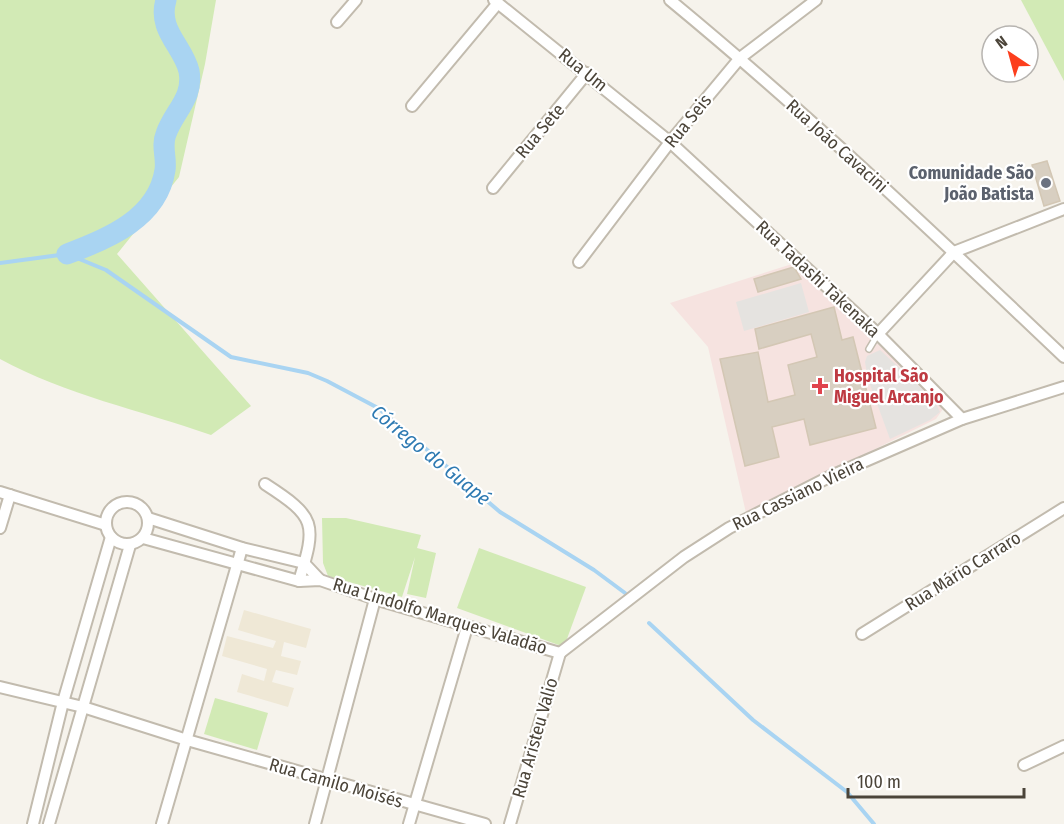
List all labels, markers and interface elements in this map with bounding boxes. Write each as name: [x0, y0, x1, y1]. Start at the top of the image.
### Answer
north arrow: [980, 24, 1040, 84]
text: N: [992, 32, 1011, 53]
street label: Rua Um: [554, 44, 612, 96]
street label: Rua Seis: [660, 90, 716, 152]
street label: Rua João Cavacini: [782, 95, 892, 197]
street label: Rua Sete: [511, 99, 569, 163]
place label: Comunidade São João Batista: [909, 162, 1034, 205]
marker: Comunidade São João Batista: [1039, 176, 1053, 190]
street label: Rua Tadashi Takenaka: [751, 216, 885, 342]
place label: Hospital São Miguel Arcanjo: [834, 365, 944, 408]
marker: Hospital São Miguel Arcanjo: [811, 377, 829, 395]
water label: Córrego do Guapé: [367, 400, 496, 511]
street label: Rua Cassiano Vieira: [729, 453, 867, 535]
street label: Rua Mário Carraro: [901, 527, 1025, 615]
street label: Rua Lindolfo Marques Valadão: [330, 573, 550, 659]
street label: Rua Aristeu Valio: [507, 675, 563, 801]
street label: Rua Camilo Moisés: [267, 753, 406, 813]
scale bar: [848, 761, 1024, 799]
text: 100 m: [857, 771, 901, 793]

